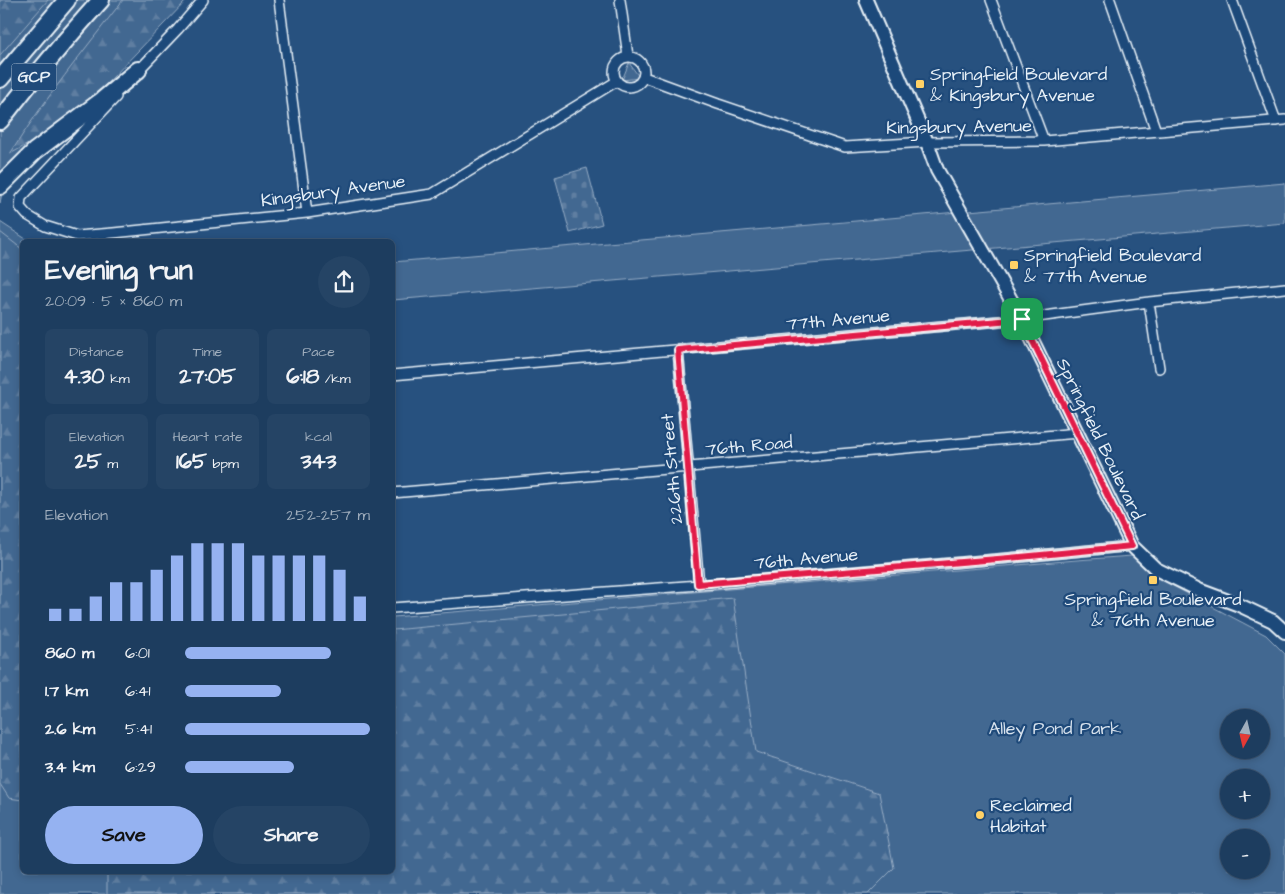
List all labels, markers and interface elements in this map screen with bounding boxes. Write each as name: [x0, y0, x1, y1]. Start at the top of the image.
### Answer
place label: Springfield Boulevard & Kingsbury Avenue: [930, 62, 1107, 109]
road number: GCP: [12, 64, 56, 90]
marker: Springfield Boulevard & Kingsbury Avenue: [914, 78, 926, 90]
street label: Kingsbury Avenue: [886, 113, 1032, 142]
street label: Kingsbury Avenue: [259, 168, 407, 215]
place label: Springfield Boulevard & 77th Avenue: [1024, 243, 1201, 289]
text: Evening run: [45, 251, 193, 290]
button: share: [318, 256, 370, 308]
marker: Springfield Boulevard & 77th Avenue: [1008, 259, 1020, 271]
text: 20:09 · 5 × 860 m: [45, 290, 182, 312]
pin: [1001, 298, 1043, 340]
street label: 77th Avenue: [785, 303, 891, 337]
icon: arrive: [1008, 305, 1036, 333]
text: Distance: [69, 342, 124, 362]
text: Time: [193, 342, 222, 362]
text: Pace: [302, 342, 335, 362]
street label: Springfield Boulevard: [1049, 354, 1150, 525]
text: 4.30: [63, 362, 105, 391]
text: 27:05: [179, 362, 236, 391]
text: 6:18: [286, 362, 319, 391]
text: km: [105, 369, 130, 389]
text: /km: [319, 369, 351, 389]
street label: 226th Street: [655, 412, 689, 525]
text: Elevation: [69, 427, 124, 447]
text: Heart rate: [172, 427, 243, 447]
text: kcal: [305, 427, 332, 447]
street label: 76th Road: [705, 430, 793, 462]
text: 25: [75, 447, 102, 476]
text: 165: [176, 447, 207, 476]
text: 343: [301, 447, 336, 476]
text: m: [102, 454, 118, 474]
text: bpm: [207, 454, 239, 474]
text: Elevation: [45, 504, 108, 526]
text: 252–257 m: [286, 504, 370, 526]
street label: 76th Avenue: [753, 542, 859, 576]
marker: Springfield Boulevard & 76th Avenue: [1147, 574, 1159, 586]
place label: Springfield Boulevard & 76th Avenue: [1064, 587, 1242, 633]
text: 860 m: [45, 642, 94, 664]
text: 6:01: [125, 642, 150, 664]
text: 1.7 km: [45, 680, 88, 702]
text: 6:41: [125, 680, 151, 702]
north arrow: [1220, 709, 1270, 759]
map controls: [1220, 709, 1270, 879]
park label: Alley Pond Park: [989, 716, 1121, 742]
text: 2.6 km: [45, 718, 95, 740]
text: 5:41: [125, 718, 152, 740]
text: 3.4 km: [45, 756, 95, 778]
text: 6:29: [125, 756, 156, 778]
button: +: [1220, 769, 1270, 819]
place label: Reclaimed Habitat: [990, 793, 1072, 839]
button: Save: [45, 806, 203, 864]
button: Share: [213, 806, 370, 864]
marker: Reclaimed Habitat: [974, 809, 986, 821]
button: −: [1220, 829, 1270, 879]

